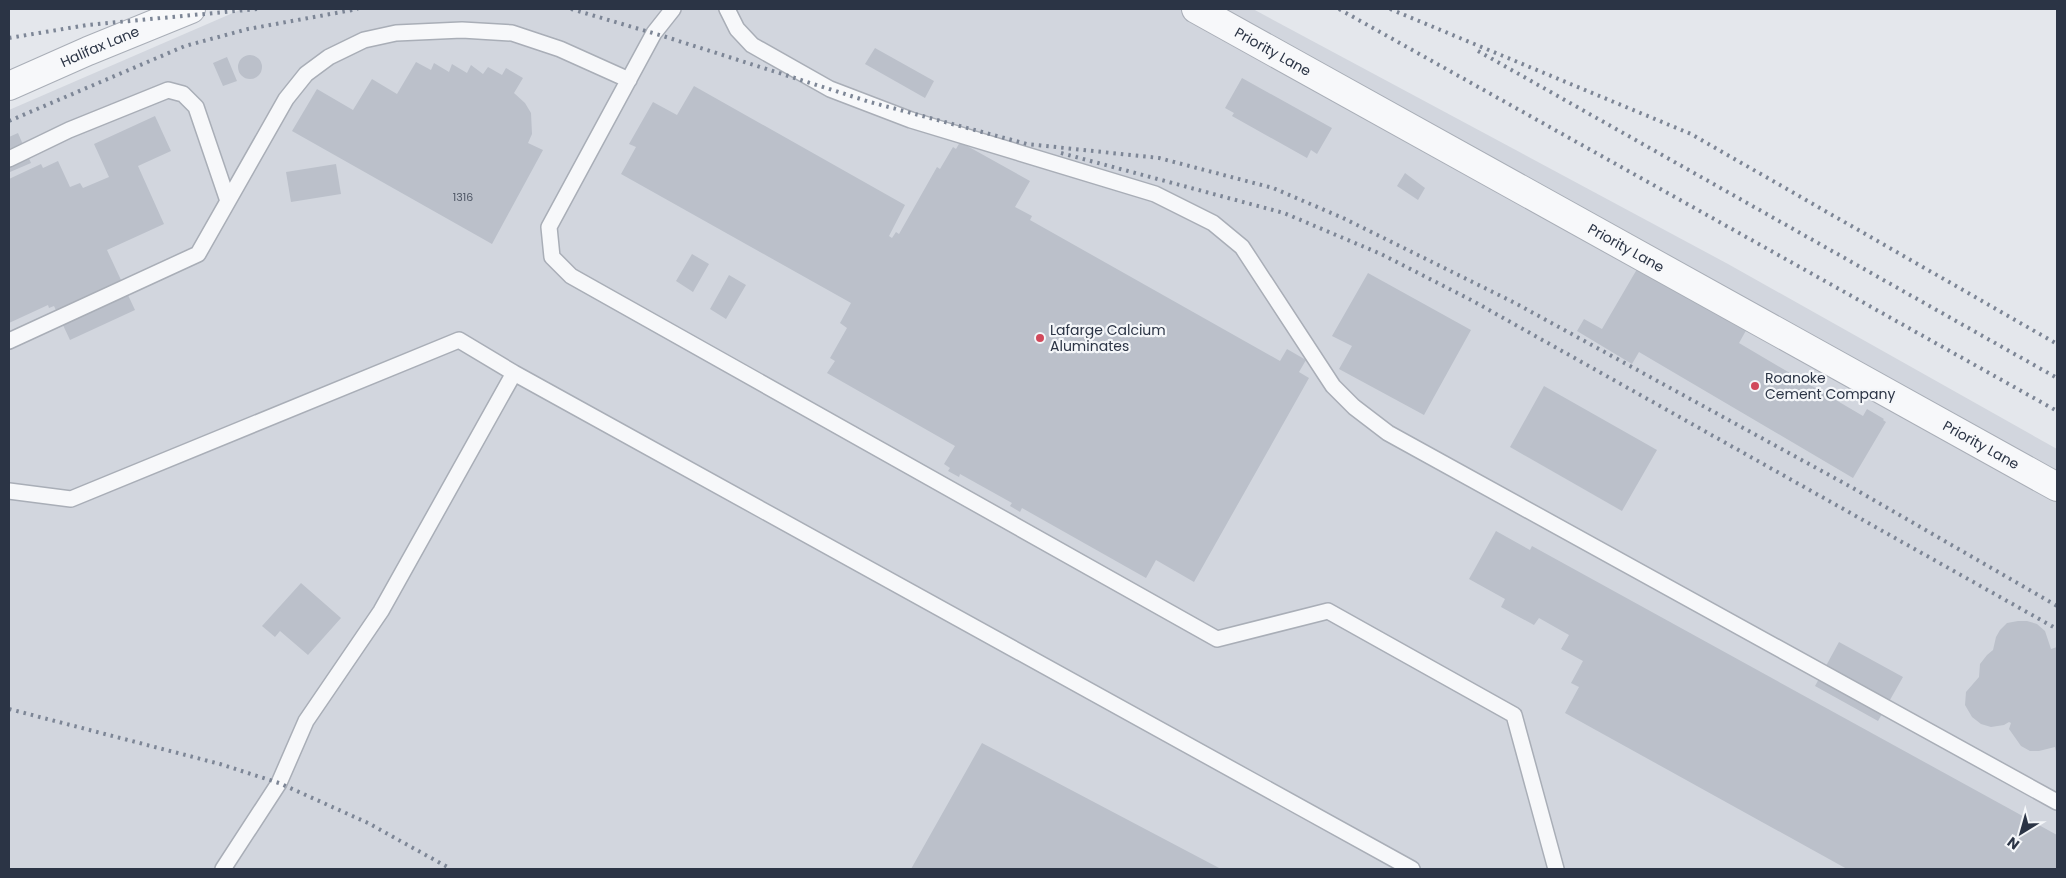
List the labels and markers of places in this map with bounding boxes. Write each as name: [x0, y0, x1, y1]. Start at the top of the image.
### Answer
place label: Lafarge Calcium Aluminates: [1050, 320, 1166, 356]
marker: Lafarge Calcium Aluminates: [1034, 332, 1046, 344]
place label: Roanoke Cement Company: [1765, 368, 1895, 404]
marker: Roanoke Cement Company: [1749, 380, 1761, 392]

